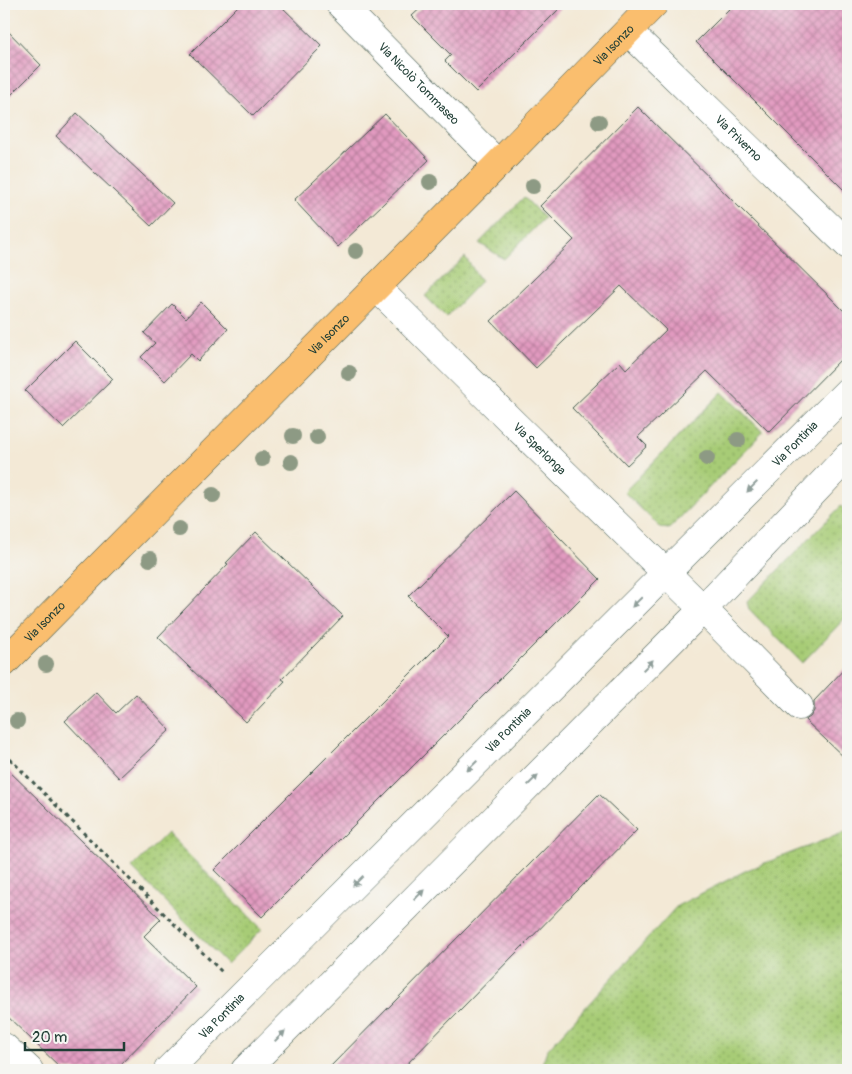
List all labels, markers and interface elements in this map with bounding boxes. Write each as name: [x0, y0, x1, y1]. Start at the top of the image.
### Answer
street label: Via Isonzo: [590, 21, 638, 69]
street label: Via Nicolò Tommaseo: [375, 40, 463, 128]
street label: Via Priverno: [712, 112, 765, 165]
street label: Via Isonzo: [305, 310, 353, 358]
street label: Via Pontinia: [769, 418, 821, 470]
street label: Via Sperlonga: [510, 420, 569, 478]
one-way arrow: [746, 481, 758, 493]
one-way arrow: [631, 596, 643, 608]
street label: Via Isonzo: [21, 598, 69, 646]
one-way arrow: [641, 659, 653, 671]
street label: Via Pontinia: [482, 704, 535, 756]
one-way arrow: [467, 760, 479, 772]
one-way arrow: [527, 774, 539, 786]
one-way arrow: [352, 875, 364, 887]
one-way arrow: [413, 890, 425, 902]
street label: Via Pontinia: [196, 990, 248, 1042]
scale bar: [25, 1019, 124, 1051]
text: 20 m: [32, 1028, 67, 1047]
one-way arrow: [273, 1030, 285, 1042]

